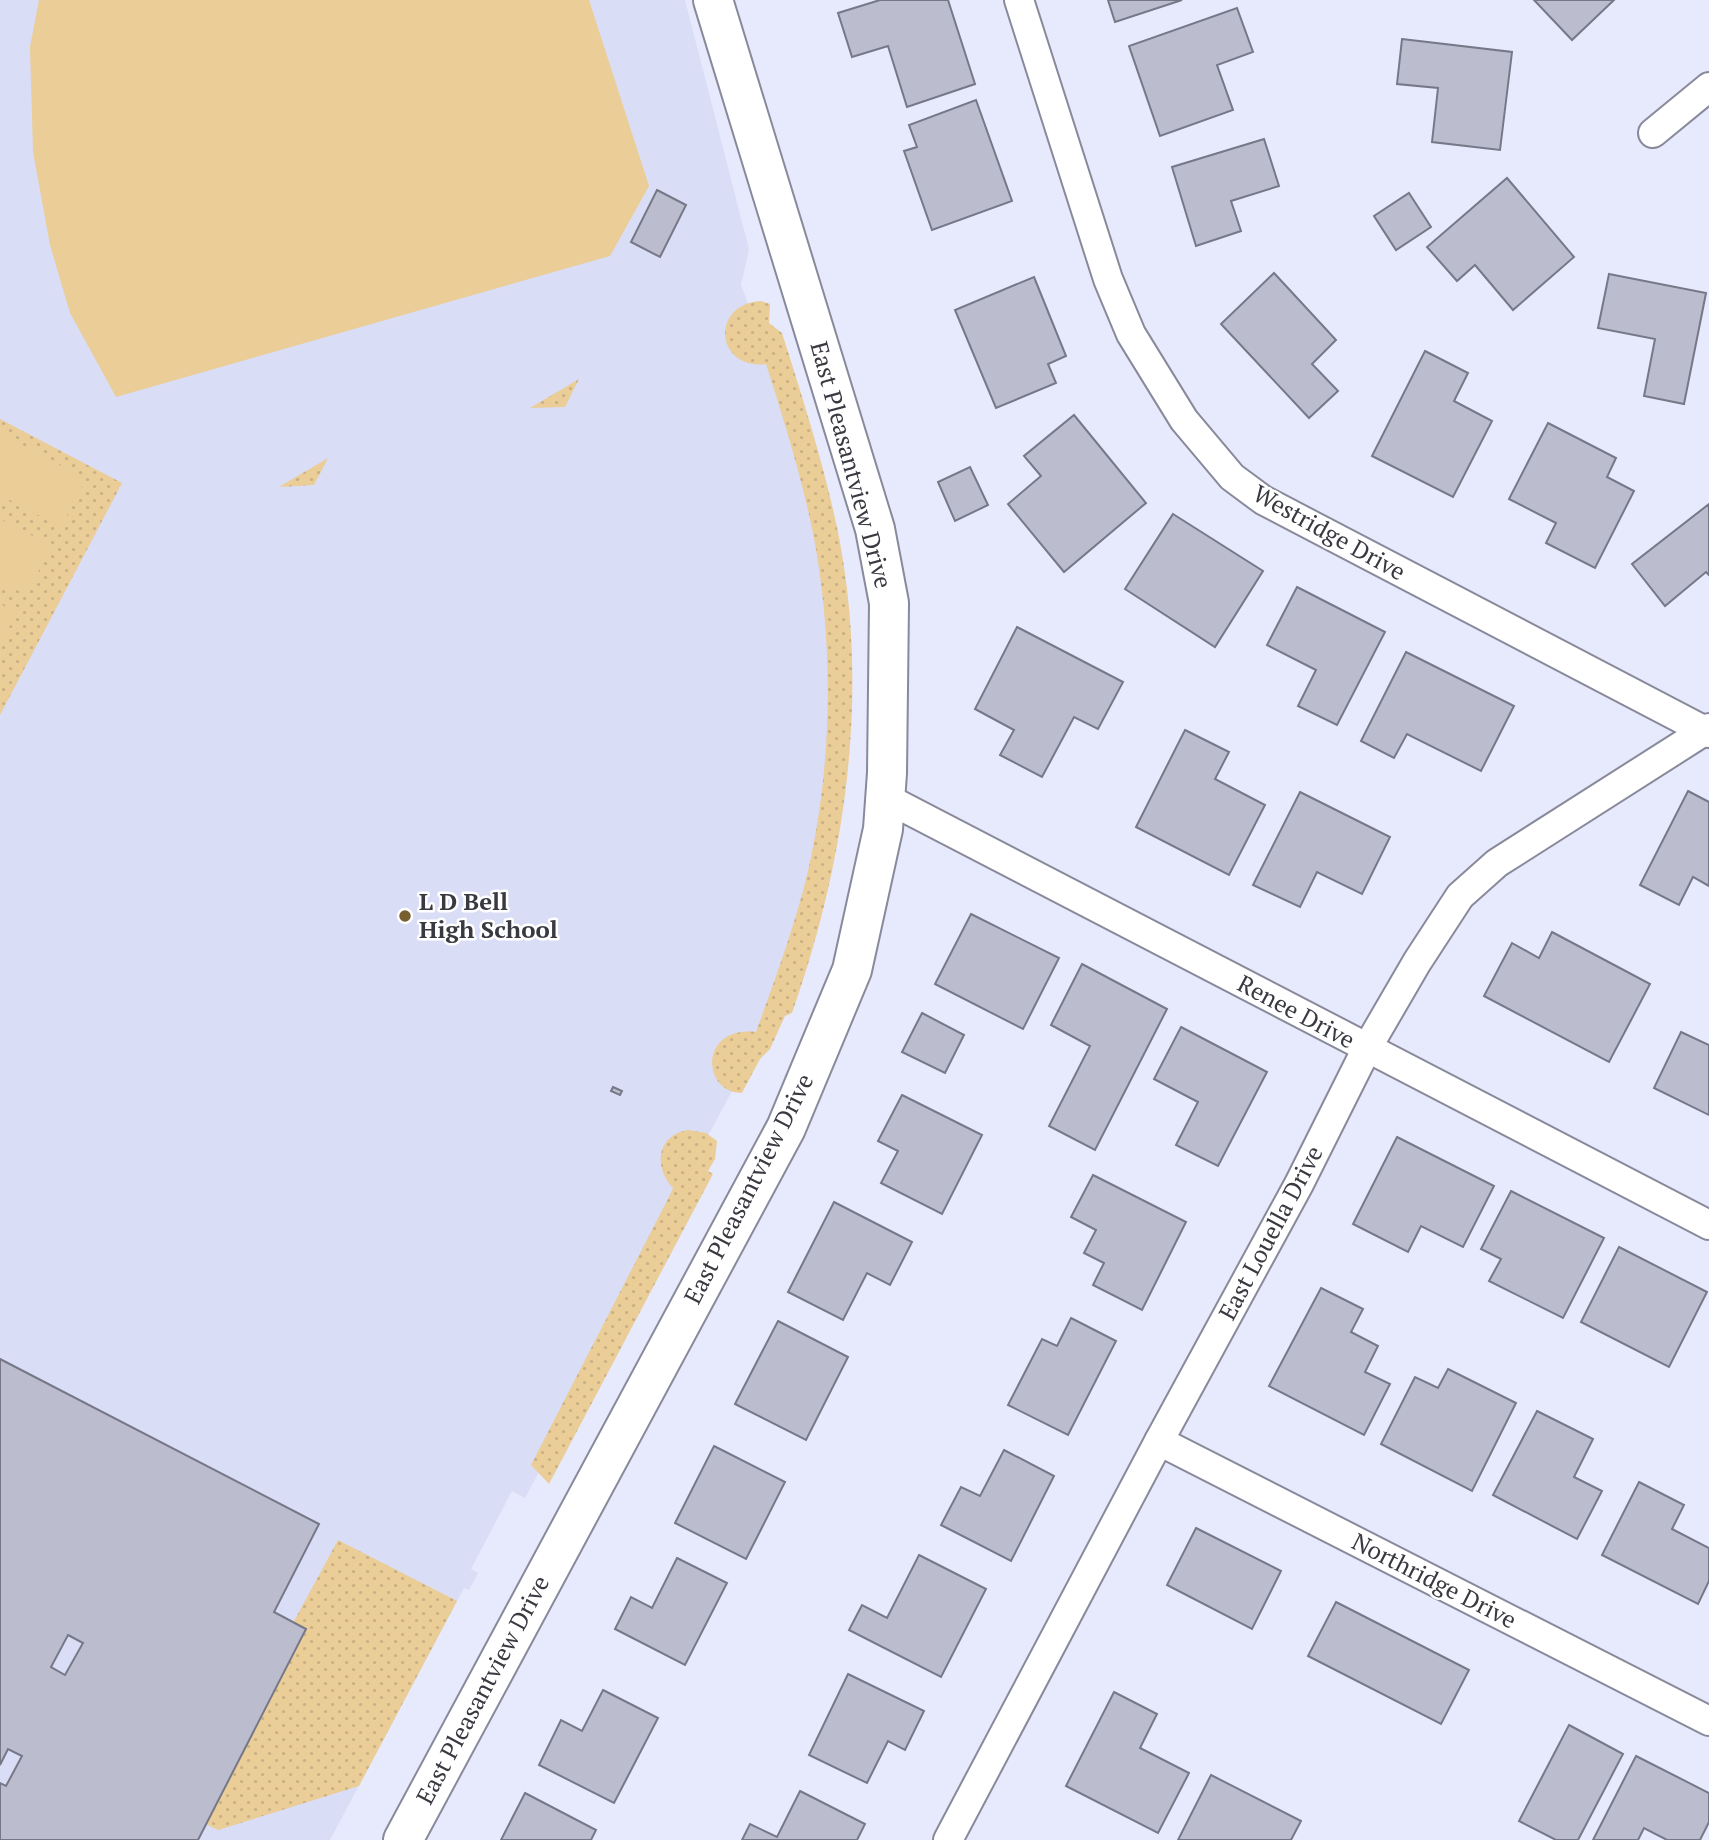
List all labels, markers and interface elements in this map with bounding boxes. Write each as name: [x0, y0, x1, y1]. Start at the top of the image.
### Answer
street label: East Pleasantview Drive: [804, 338, 900, 592]
street label: Westridge Drive: [1247, 477, 1411, 587]
place label: L D Bell High School: [419, 885, 558, 945]
marker: L D Bell High School: [397, 908, 413, 924]
street label: Renee Drive: [1232, 967, 1361, 1055]
street label: East Pleasantview Drive: [676, 1068, 820, 1309]
street label: East Louella Drive: [1211, 1140, 1330, 1325]
street label: Northridge Drive: [1347, 1525, 1522, 1635]
street label: East Pleasantview Drive: [408, 1570, 556, 1809]

